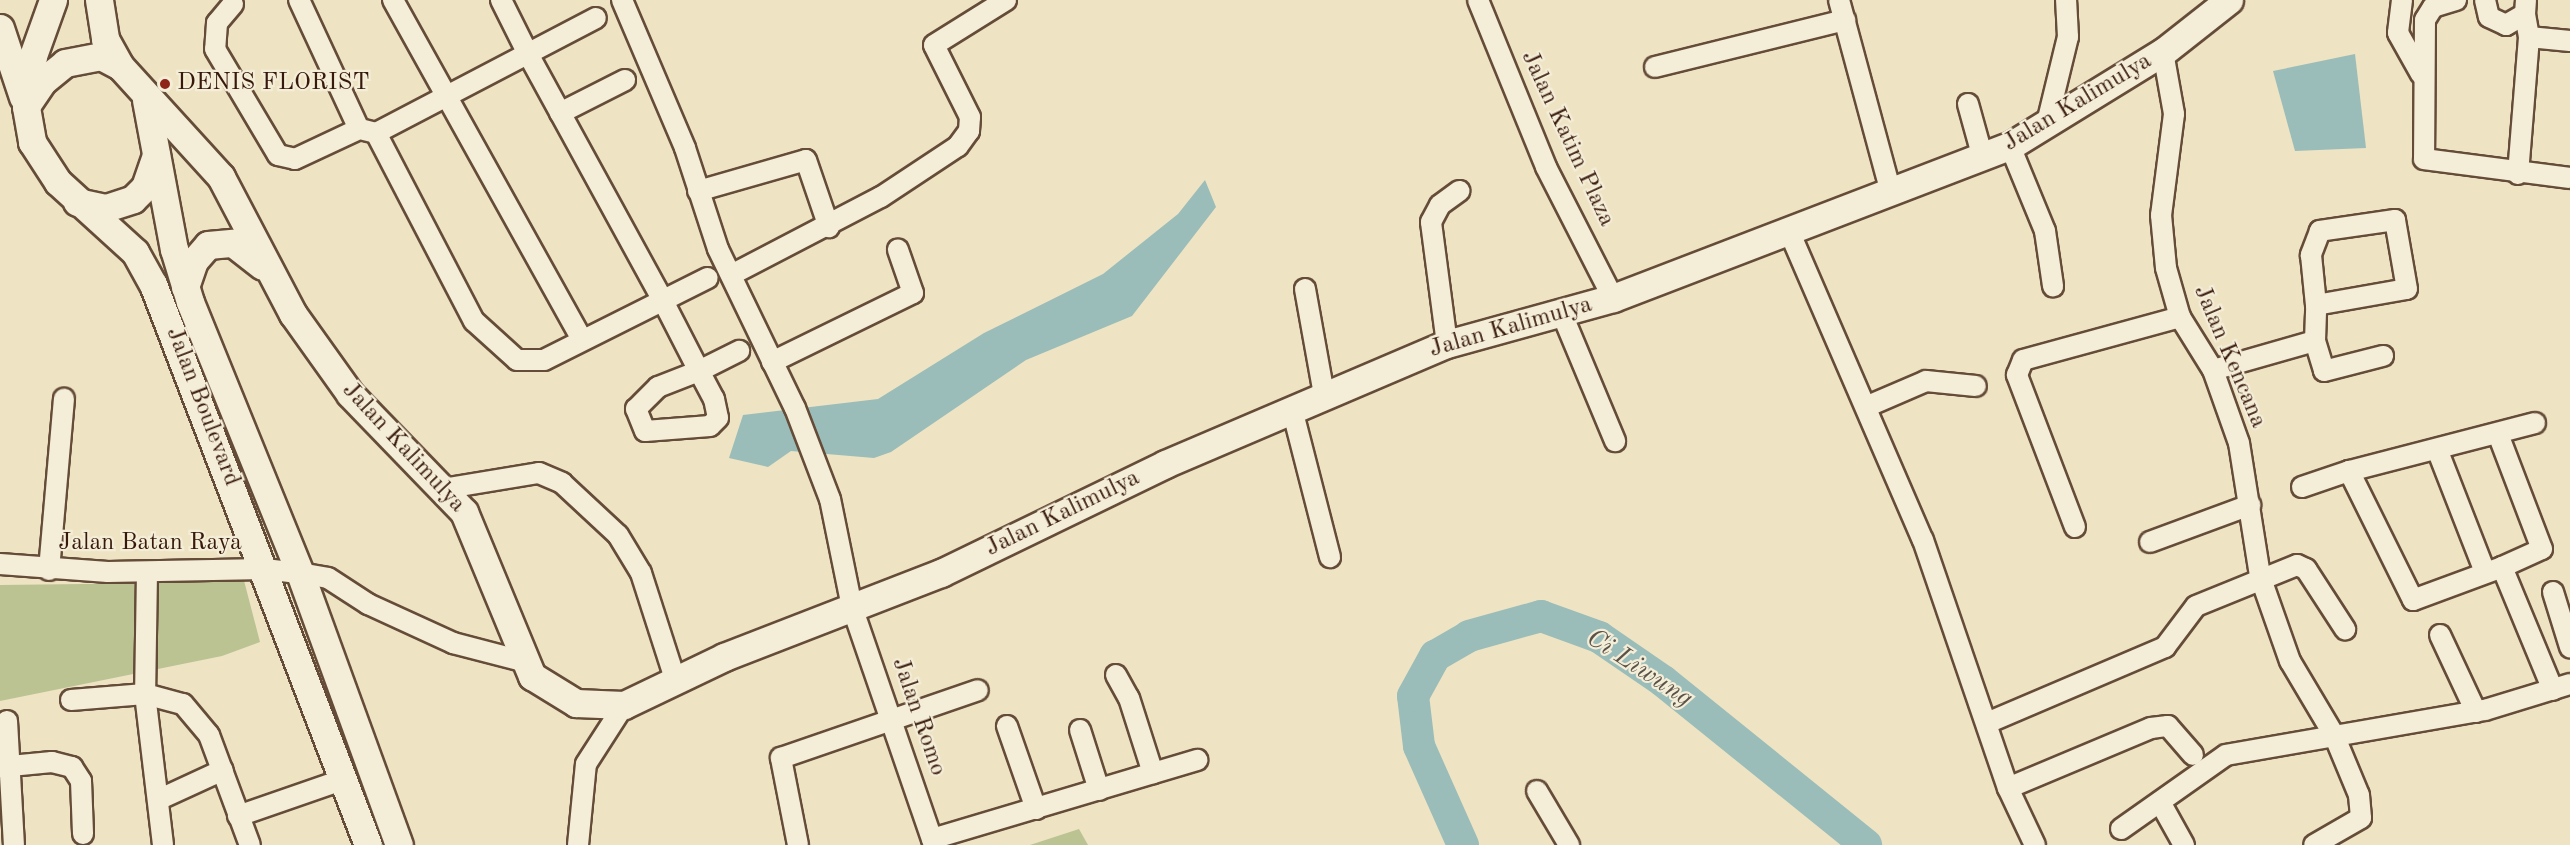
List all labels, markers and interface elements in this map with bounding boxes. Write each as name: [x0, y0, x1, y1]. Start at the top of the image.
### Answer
street label: Jalan Katim Plaza: [1514, 47, 1620, 231]
street label: Jalan Kalimulya: [1999, 47, 2157, 159]
place label: DENIS FLORIST: [177, 70, 370, 98]
marker: DENIS FLORIST: [158, 77, 172, 91]
street label: Jalan Kencana: [2186, 281, 2272, 433]
street label: Jalan Kalimulya: [1426, 291, 1596, 365]
street label: Jalan Boulevard: [158, 324, 246, 490]
street label: Jalan Kalimulya: [335, 377, 471, 519]
street label: Jalan Kalimulya: [981, 464, 1145, 564]
street label: Jalan Batan Raya: [58, 530, 242, 558]
water label: Ci Liwung: [1580, 623, 1698, 715]
street label: Jalan Romo: [884, 654, 952, 780]

